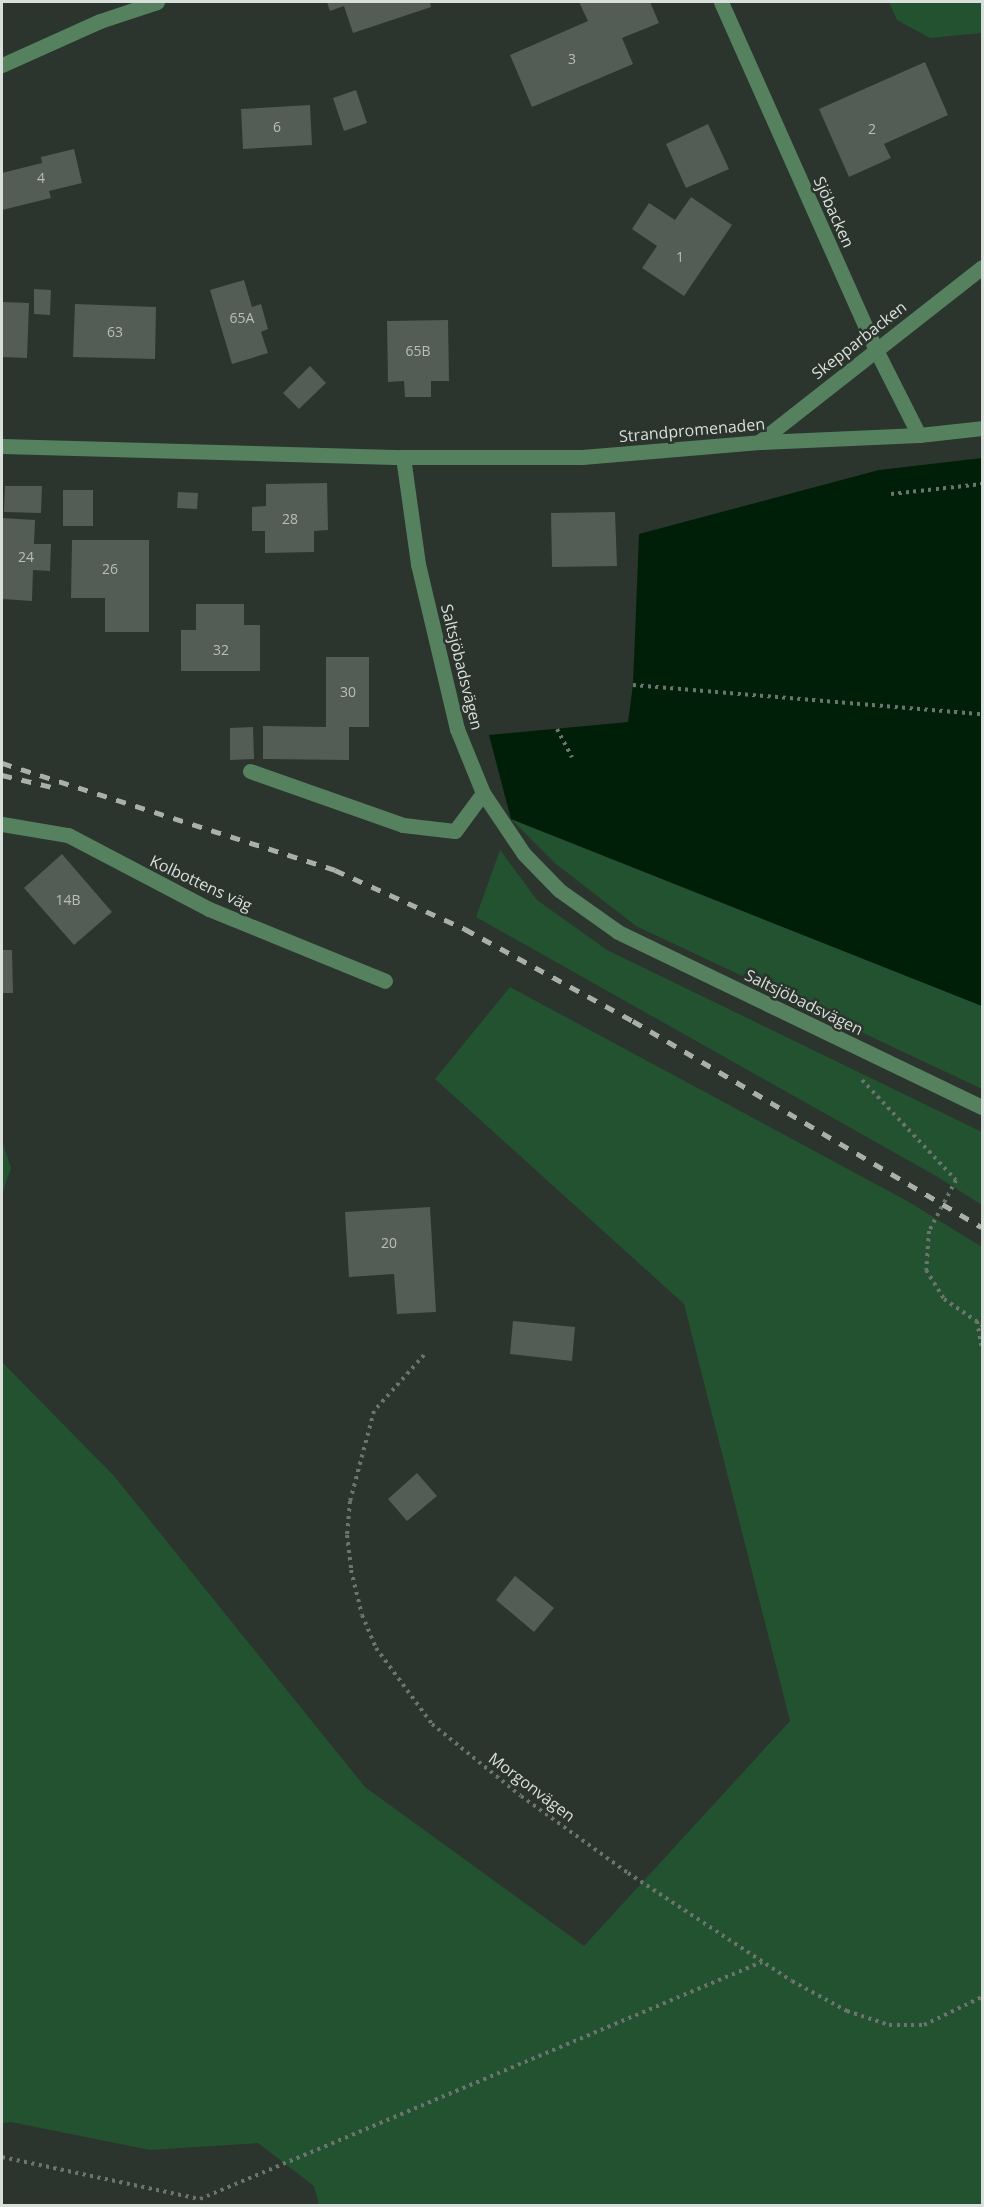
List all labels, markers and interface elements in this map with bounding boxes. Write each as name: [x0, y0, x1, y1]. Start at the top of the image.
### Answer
house number: 3: [568, 51, 576, 67]
house number: 6: [273, 119, 281, 135]
house number: 2: [868, 121, 876, 137]
house number: 4: [37, 170, 45, 186]
street label: Sjöbacken: [810, 173, 858, 251]
house number: 1: [676, 249, 684, 265]
street label: Skepparbacken: [808, 297, 910, 383]
house number: 65A: [230, 310, 254, 326]
house number: 63: [107, 324, 123, 340]
house number: 65B: [405, 343, 431, 359]
street label: Strandpromenaden: [618, 414, 766, 446]
house number: 28: [282, 511, 298, 527]
house number: 24: [18, 549, 34, 565]
house number: 26: [102, 561, 118, 577]
street label: Saltsjöbadsvägen: [437, 602, 487, 732]
house number: 32: [213, 642, 229, 658]
house number: 30: [340, 684, 356, 700]
street label: Kolbottens väg: [147, 851, 255, 915]
house number: 14B: [55, 892, 81, 908]
street label: Saltsjöbadsvägen: [742, 965, 866, 1039]
house number: 20: [381, 1235, 397, 1251]
street label: Morgonvägen: [485, 1748, 579, 1826]

